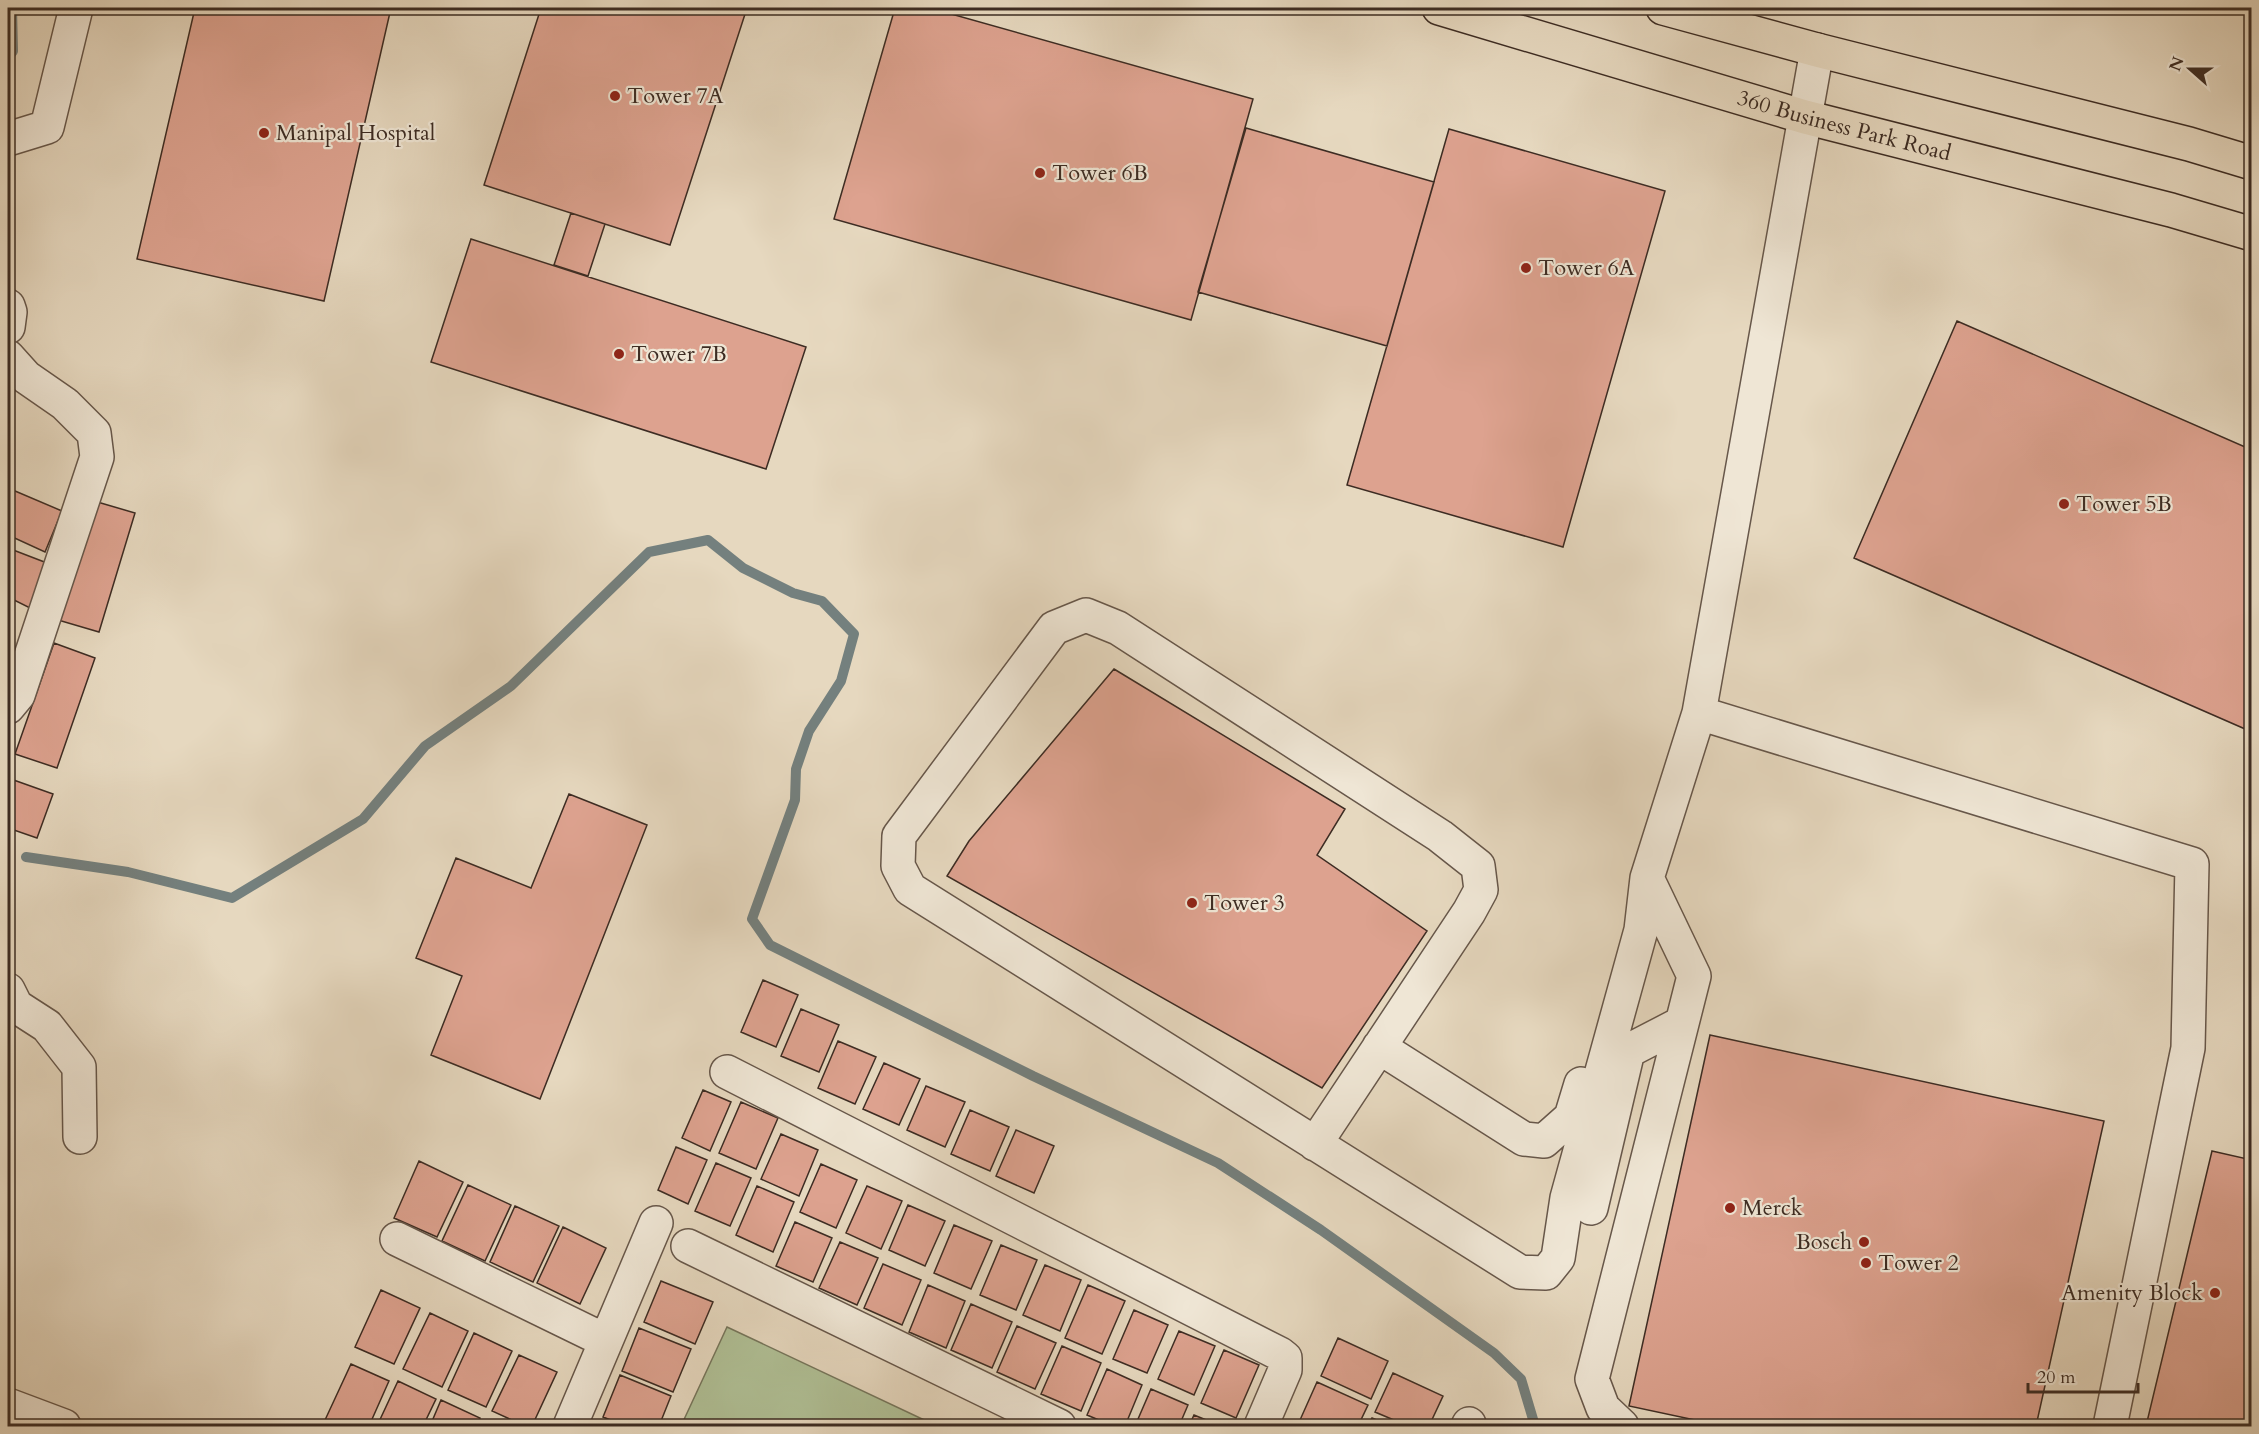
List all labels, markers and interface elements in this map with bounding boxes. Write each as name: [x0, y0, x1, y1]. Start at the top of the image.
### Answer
north arrow: [2160, 39, 2220, 99]
text: N: [2164, 53, 2190, 74]
place label: Tower 7A: [627, 81, 724, 111]
street label: 360 Business Park Road: [1734, 83, 1955, 169]
marker: Tower 7A: [608, 89, 622, 103]
place label: Manipal Hospital: [276, 118, 436, 148]
marker: Manipal Hospital: [257, 126, 271, 140]
place label: Tower 6B: [1052, 158, 1148, 188]
marker: Tower 6B: [1033, 166, 1047, 180]
place label: Tower 6A: [1538, 253, 1635, 283]
marker: Tower 6A: [1519, 261, 1533, 275]
place label: Tower 7B: [631, 339, 727, 369]
marker: Tower 7B: [612, 347, 626, 361]
place label: Tower 5B: [2076, 489, 2172, 519]
marker: Tower 5B: [2057, 497, 2071, 511]
place label: Tower 3: [1204, 888, 1285, 918]
marker: Tower 3: [1185, 896, 1199, 910]
place label: Merck: [1742, 1193, 1803, 1223]
marker: Merck: [1723, 1201, 1737, 1215]
place label: Bosch: [1796, 1227, 1852, 1257]
marker: Bosch: [1857, 1235, 1871, 1249]
place label: Tower 2: [1878, 1248, 1959, 1278]
marker: Tower 2: [1859, 1256, 1873, 1270]
place label: Amenity Block: [2061, 1278, 2203, 1308]
marker: Amenity Block: [2208, 1286, 2222, 1300]
scale bar: [2028, 1356, 2138, 1394]
text: 20 m: [2037, 1365, 2076, 1390]

